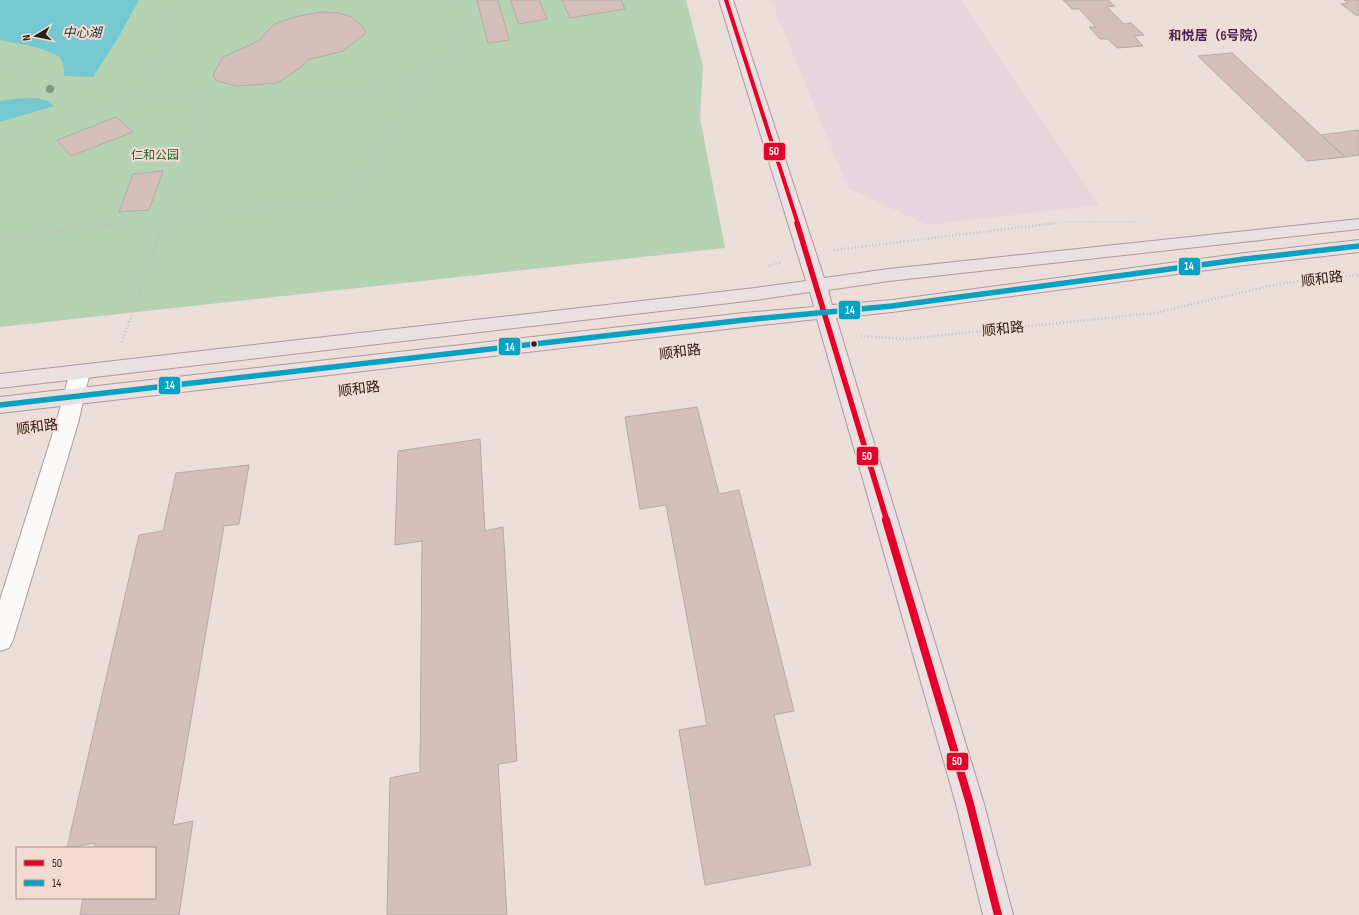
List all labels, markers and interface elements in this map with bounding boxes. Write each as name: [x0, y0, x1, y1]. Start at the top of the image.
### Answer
north arrow: [16, 16, 56, 56]
water label: 中心湖: [62, 25, 103, 41]
district label: 和悦居（6号院）: [1168, 28, 1266, 44]
text: N: [20, 34, 34, 42]
line badge: 50: [763, 142, 786, 161]
text: 50: [769, 145, 779, 158]
park label: 仁和公园: [131, 148, 179, 163]
line badge: 14: [1178, 257, 1201, 276]
text: 14: [1184, 260, 1194, 273]
street label: 顺和路: [1300, 268, 1344, 290]
line badge: 14: [838, 300, 861, 320]
text: 14: [845, 304, 855, 317]
street label: 顺和路: [981, 318, 1025, 340]
line badge: 14: [498, 337, 521, 356]
unlabelled marker: [529, 339, 539, 349]
text: 14: [505, 341, 515, 354]
street label: 顺和路: [658, 341, 702, 363]
line badge: 14: [158, 376, 181, 395]
street label: 顺和路: [337, 378, 381, 400]
text: 14: [165, 379, 175, 392]
street label: 顺和路: [15, 416, 59, 438]
line badge: 50: [856, 446, 879, 466]
text: 50: [862, 450, 872, 463]
line badge: 50: [946, 752, 969, 771]
text: 50: [952, 755, 962, 768]
legend: [16, 847, 156, 899]
text: 50: [52, 856, 62, 871]
text: 14: [52, 876, 61, 891]

